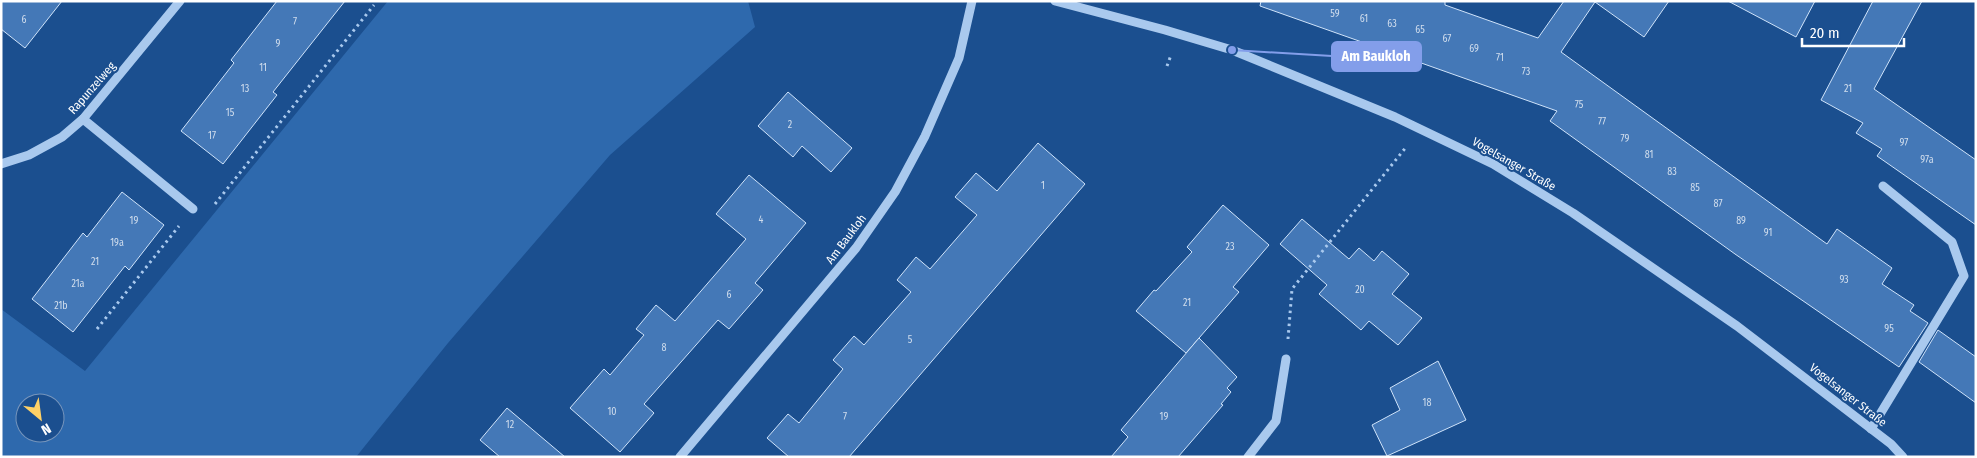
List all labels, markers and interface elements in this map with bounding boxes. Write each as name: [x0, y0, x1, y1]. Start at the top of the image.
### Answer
house number: 59: [1330, 8, 1340, 20]
house number: 61: [1360, 13, 1368, 25]
house number: 6: [22, 14, 27, 26]
scale bar: [1802, 15, 1904, 47]
house number: 7: [293, 16, 297, 28]
house number: 63: [1387, 18, 1397, 30]
house number: 65: [1415, 24, 1425, 36]
text: 20 m: [1810, 24, 1840, 42]
house number: 67: [1443, 33, 1451, 45]
house number: 9: [276, 38, 281, 50]
callout: Am Baukloh: [1332, 42, 1421, 71]
house number: 69: [1469, 43, 1479, 55]
text: Am Baukloh: [1341, 48, 1410, 65]
house number: 71: [1496, 52, 1504, 64]
street label: Rapunzelweg: [66, 59, 119, 117]
house number: 11: [259, 62, 267, 74]
house number: 73: [1522, 66, 1531, 78]
house number: 13: [241, 83, 250, 95]
house number: 21: [1844, 83, 1852, 95]
house number: 75: [1575, 99, 1584, 111]
house number: 15: [226, 107, 235, 119]
house number: 77: [1598, 116, 1606, 128]
house number: 2: [788, 119, 793, 131]
house number: 17: [208, 130, 216, 142]
house number: 79: [1621, 133, 1630, 145]
street label: Vogelsanger Straße: [1470, 134, 1558, 194]
house number: 97: [1900, 137, 1908, 149]
house number: 81: [1645, 149, 1653, 161]
house number: 97a: [1920, 154, 1934, 166]
house number: 83: [1667, 166, 1677, 178]
house number: 1: [1041, 180, 1045, 192]
house number: 85: [1690, 182, 1700, 194]
house number: 87: [1714, 198, 1722, 210]
street label: Am Baukloh: [823, 211, 869, 267]
house number: 4: [759, 214, 764, 226]
house number: 19: [130, 215, 139, 227]
house number: 89: [1736, 215, 1746, 227]
house number: 91: [1764, 227, 1772, 239]
house number: 19a: [110, 237, 124, 249]
house number: 23: [1226, 241, 1235, 253]
house number: 21: [91, 256, 99, 268]
house number: 93: [1839, 274, 1849, 286]
house number: 21a: [72, 278, 85, 290]
house number: 20: [1355, 284, 1365, 296]
house number: 6: [727, 289, 732, 301]
house number: 21: [1183, 297, 1191, 309]
house number: 21b: [54, 300, 68, 312]
house number: 95: [1884, 323, 1894, 335]
house number: 5: [908, 334, 913, 346]
house number: 8: [662, 342, 667, 354]
street label: Vogelsanger Straße: [1807, 360, 1889, 430]
north arrow: [15, 393, 65, 443]
house number: 18: [1423, 397, 1431, 409]
house number: 10: [607, 406, 617, 418]
house number: 7: [843, 411, 847, 423]
house number: 19: [1160, 411, 1169, 423]
text: N: [38, 419, 54, 438]
house number: 12: [506, 419, 515, 431]

